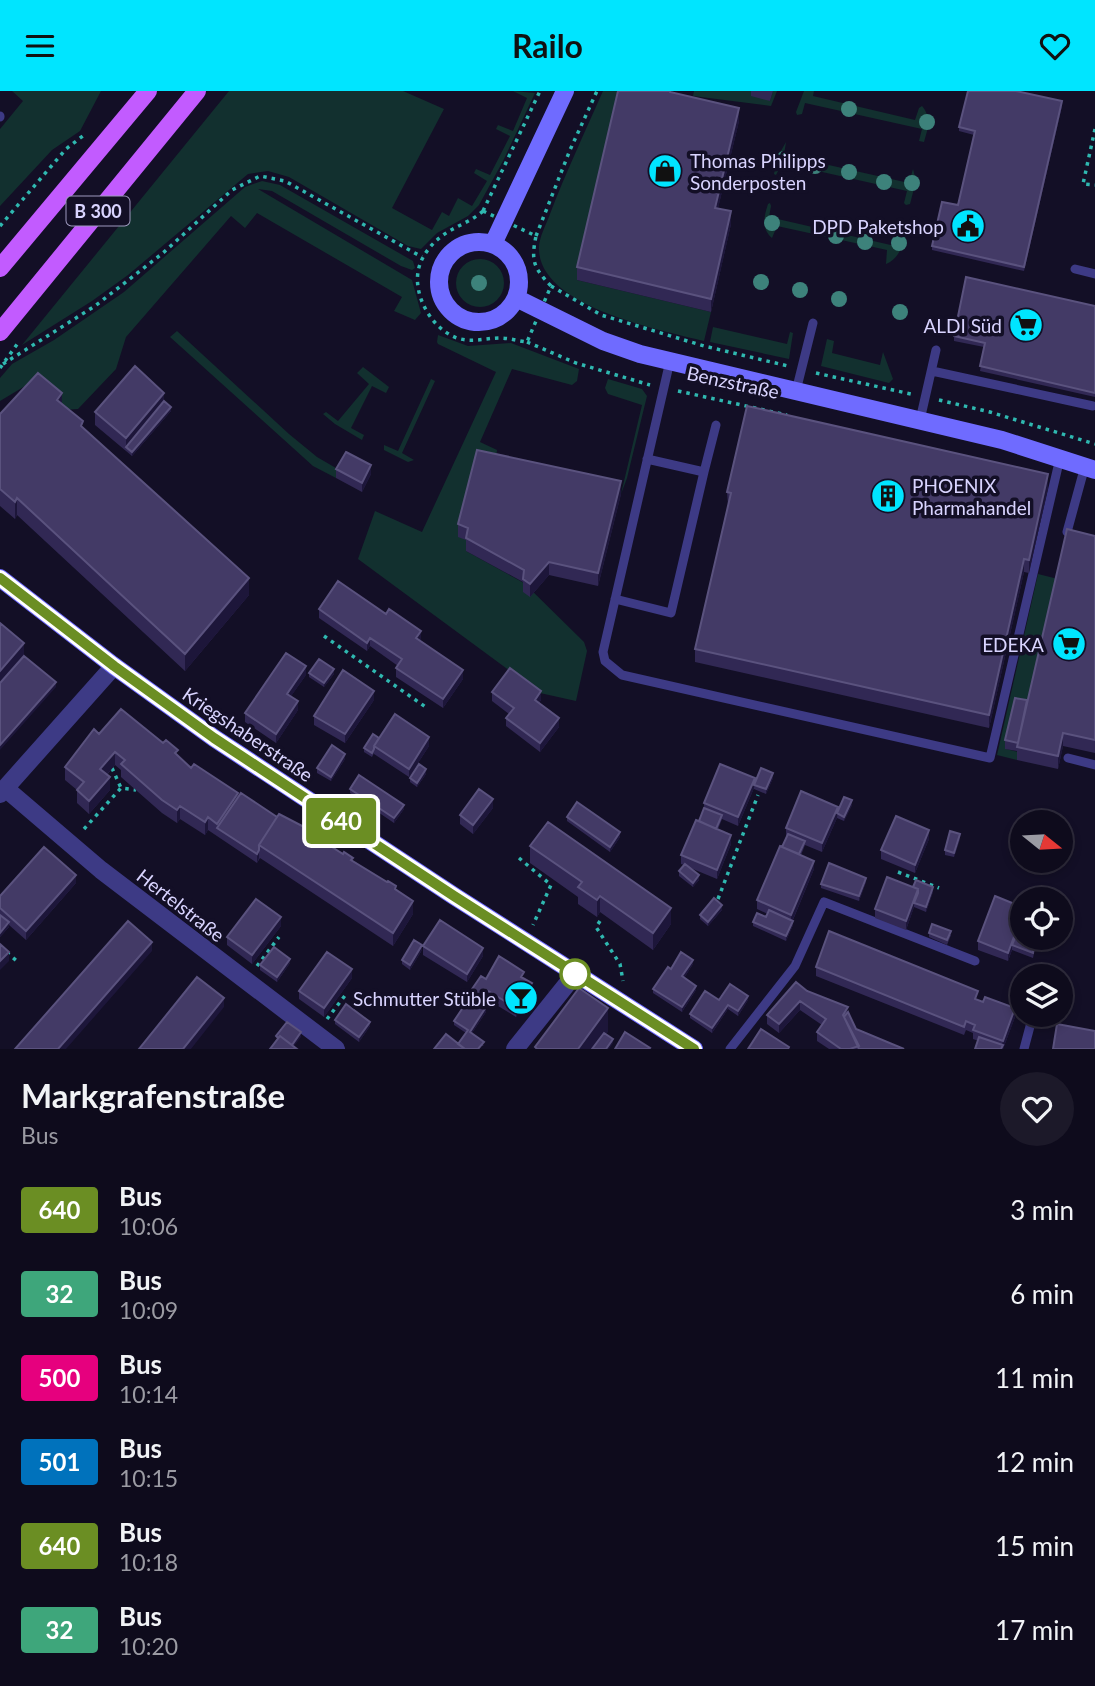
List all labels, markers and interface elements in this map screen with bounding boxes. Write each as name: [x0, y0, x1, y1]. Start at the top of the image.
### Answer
text: Railo: [512, 26, 583, 65]
icon: menu: [21, 27, 59, 65]
icon: heart: [1036, 27, 1074, 65]
place label: Thomas Philipps Sonderposten: [690, 149, 826, 194]
shop icon: Thomas Philipps Sonderposten: [646, 152, 684, 190]
road number: B 300: [66, 197, 130, 225]
public building icon: DPD Paketshop: [949, 207, 987, 245]
place label: DPD Paketshop: [812, 215, 944, 238]
supermarket icon: ALDI Süd: [1007, 306, 1045, 344]
place label: ALDI Süd: [923, 314, 1002, 337]
street label: Benzstraße: [685, 361, 781, 403]
place label: PHOENIX Pharmahandel: [912, 474, 1031, 519]
building icon: PHOENIX Pharmahandel: [869, 477, 907, 515]
supermarket icon: EDEKA: [1050, 625, 1088, 663]
place label: EDEKA: [982, 633, 1044, 656]
street label: Kriegshaberstraße: [179, 682, 317, 786]
line badge: 640: [301, 798, 381, 844]
text: 640: [320, 806, 362, 835]
north arrow: [1010, 810, 1073, 873]
map controls: [1010, 810, 1073, 1027]
street label: Hertelstraße: [133, 864, 229, 946]
button: locate: [1010, 887, 1073, 950]
unlabelled marker: [560, 959, 590, 989]
button: layers: [1010, 964, 1073, 1027]
bar icon: Schmutter Stüble: [502, 979, 540, 1017]
place label: Schmutter Stüble: [353, 987, 496, 1010]
button: heart: [1000, 1072, 1074, 1146]
text: Markgrafenstraße: [21, 1075, 285, 1115]
text: Bus: [21, 1121, 58, 1149]
text: Bus: [119, 1180, 162, 1212]
text: 3 min: [1010, 1194, 1074, 1226]
text: 640: [39, 1195, 80, 1224]
text: 10:06: [119, 1212, 178, 1240]
text: Bus: [119, 1264, 162, 1296]
text: 6 min: [1010, 1278, 1074, 1310]
text: 32: [46, 1279, 73, 1308]
text: 10:09: [119, 1296, 178, 1324]
text: Bus: [119, 1348, 162, 1380]
text: 11 min: [995, 1362, 1074, 1394]
text: 500: [39, 1363, 80, 1392]
text: 10:14: [119, 1380, 178, 1408]
text: Bus: [119, 1432, 162, 1464]
text: 12 min: [995, 1446, 1074, 1478]
text: 501: [39, 1447, 80, 1476]
text: 10:15: [119, 1464, 178, 1492]
text: Bus: [119, 1516, 162, 1548]
text: 15 min: [995, 1530, 1074, 1562]
text: 640: [39, 1531, 80, 1560]
text: 10:18: [119, 1548, 178, 1576]
text: Bus: [119, 1600, 162, 1632]
text: 17 min: [995, 1614, 1074, 1646]
text: 32: [46, 1615, 73, 1644]
text: 10:20: [119, 1632, 178, 1660]

